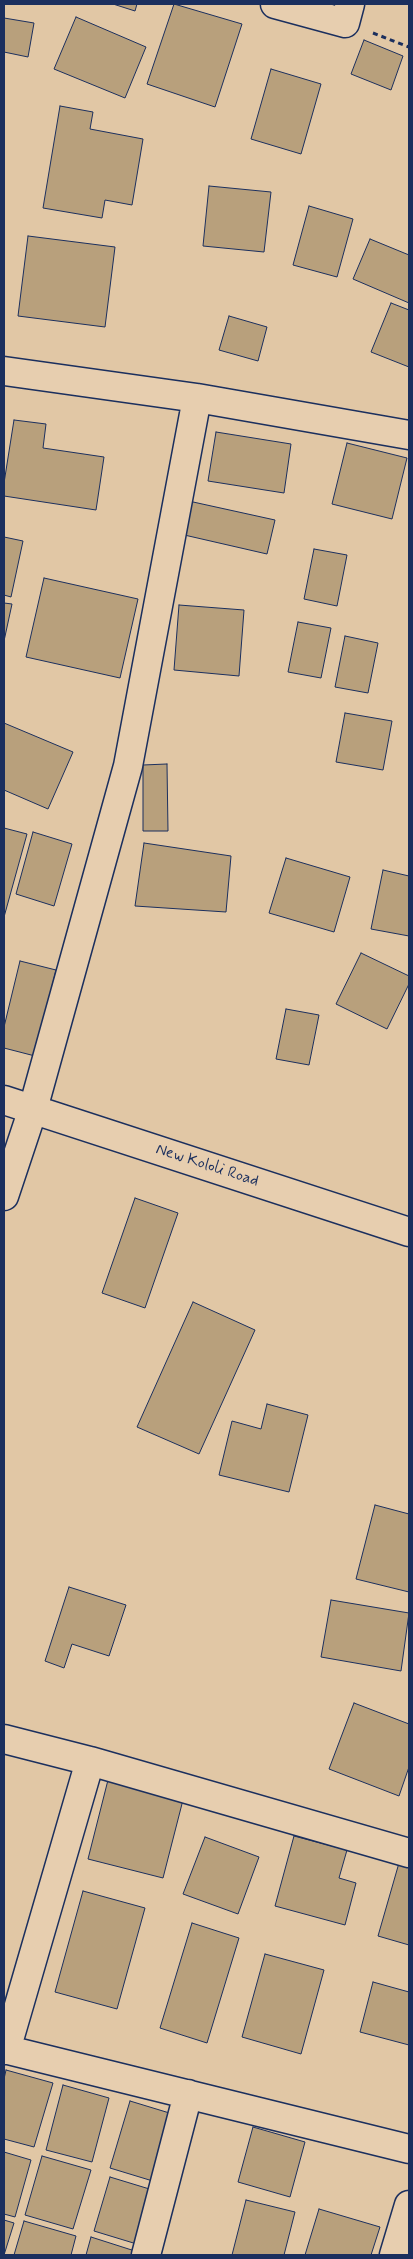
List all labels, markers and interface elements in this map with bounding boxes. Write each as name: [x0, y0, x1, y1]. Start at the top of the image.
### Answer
street label: New Kololi Road: [153, 1140, 261, 1192]

